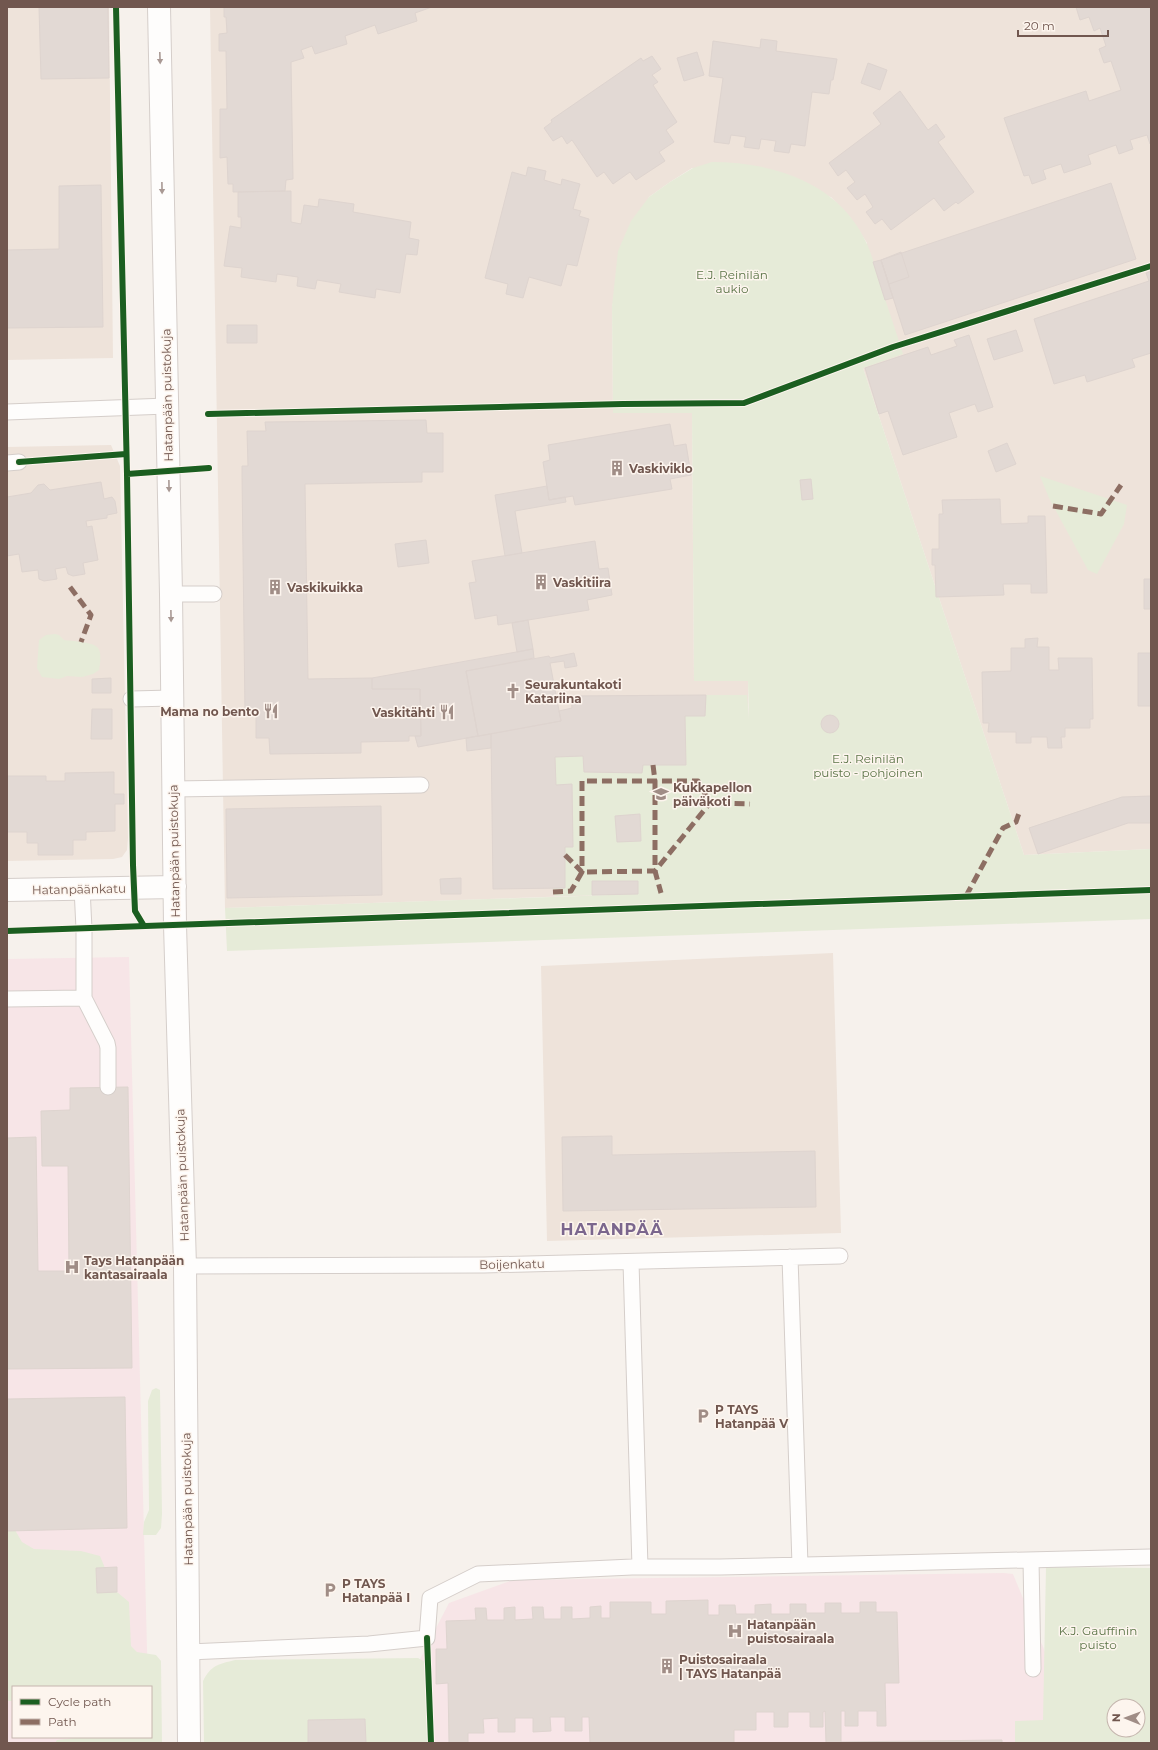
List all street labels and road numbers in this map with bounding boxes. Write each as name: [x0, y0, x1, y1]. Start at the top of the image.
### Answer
street label: Hatanpään puistokuja: [158, 328, 176, 462]
street label: Hatanpään puistokuja: [165, 784, 183, 918]
street label: Hatanpäänkatu: [32, 881, 126, 897]
street label: Hatanpään puistokuja: [172, 1108, 192, 1242]
street label: Boijenkatu: [479, 1256, 545, 1272]
street label: Hatanpään puistokuja: [178, 1432, 196, 1566]

